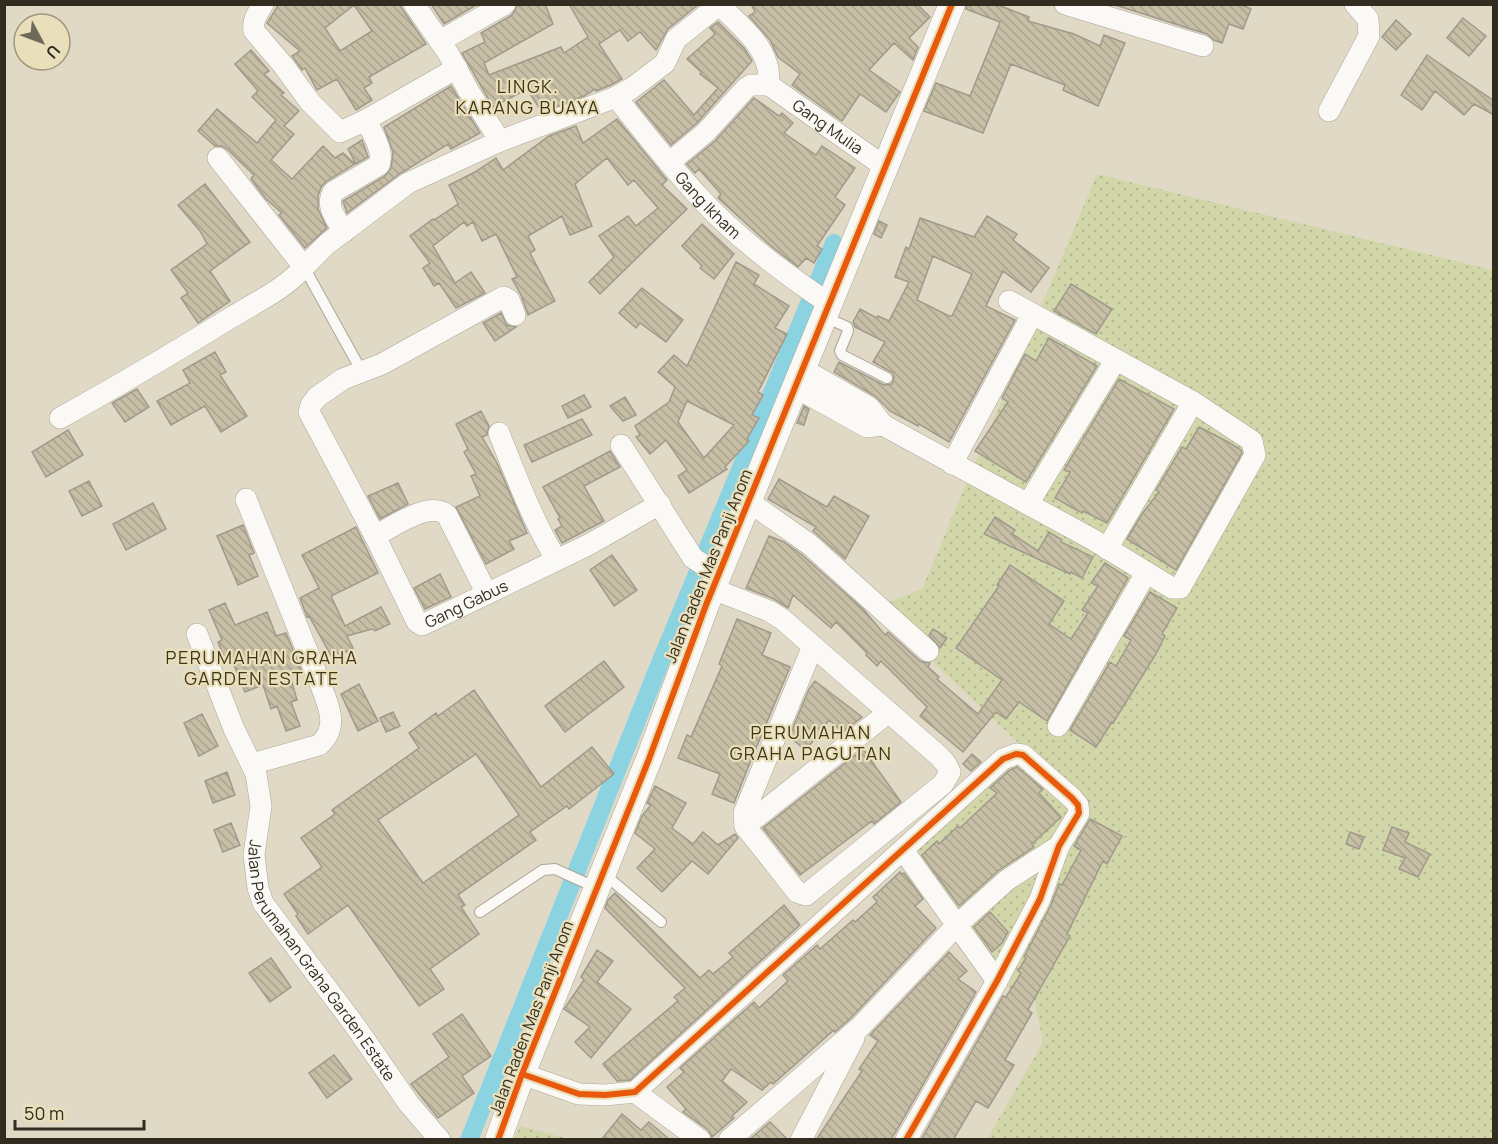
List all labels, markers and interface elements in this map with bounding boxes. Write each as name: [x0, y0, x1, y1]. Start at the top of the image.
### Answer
north arrow: [12, 12, 72, 72]
text: U: [41, 40, 65, 63]
district label: LINGK. KARANG BUAYA: [455, 74, 601, 119]
street label: Gang Mulia: [788, 94, 868, 159]
street label: Gang Ikham: [670, 167, 746, 244]
street label: Jalan Raden Mas Panji Anom: [659, 466, 757, 666]
street label: Gang Gabus: [421, 574, 512, 633]
district label: PERUMAHAN GRAHA GARDEN ESTATE: [166, 645, 358, 690]
district label: PERUMAHAN GRAHA PAGUTAN: [730, 720, 892, 765]
street label: Jalan Perumahan Graha Garden Estate: [243, 839, 401, 1085]
street label: Jalan Raden Mas Panji Anom: [484, 917, 578, 1119]
scale bar: [15, 1093, 144, 1131]
text: 50 m: [24, 1101, 64, 1125]

